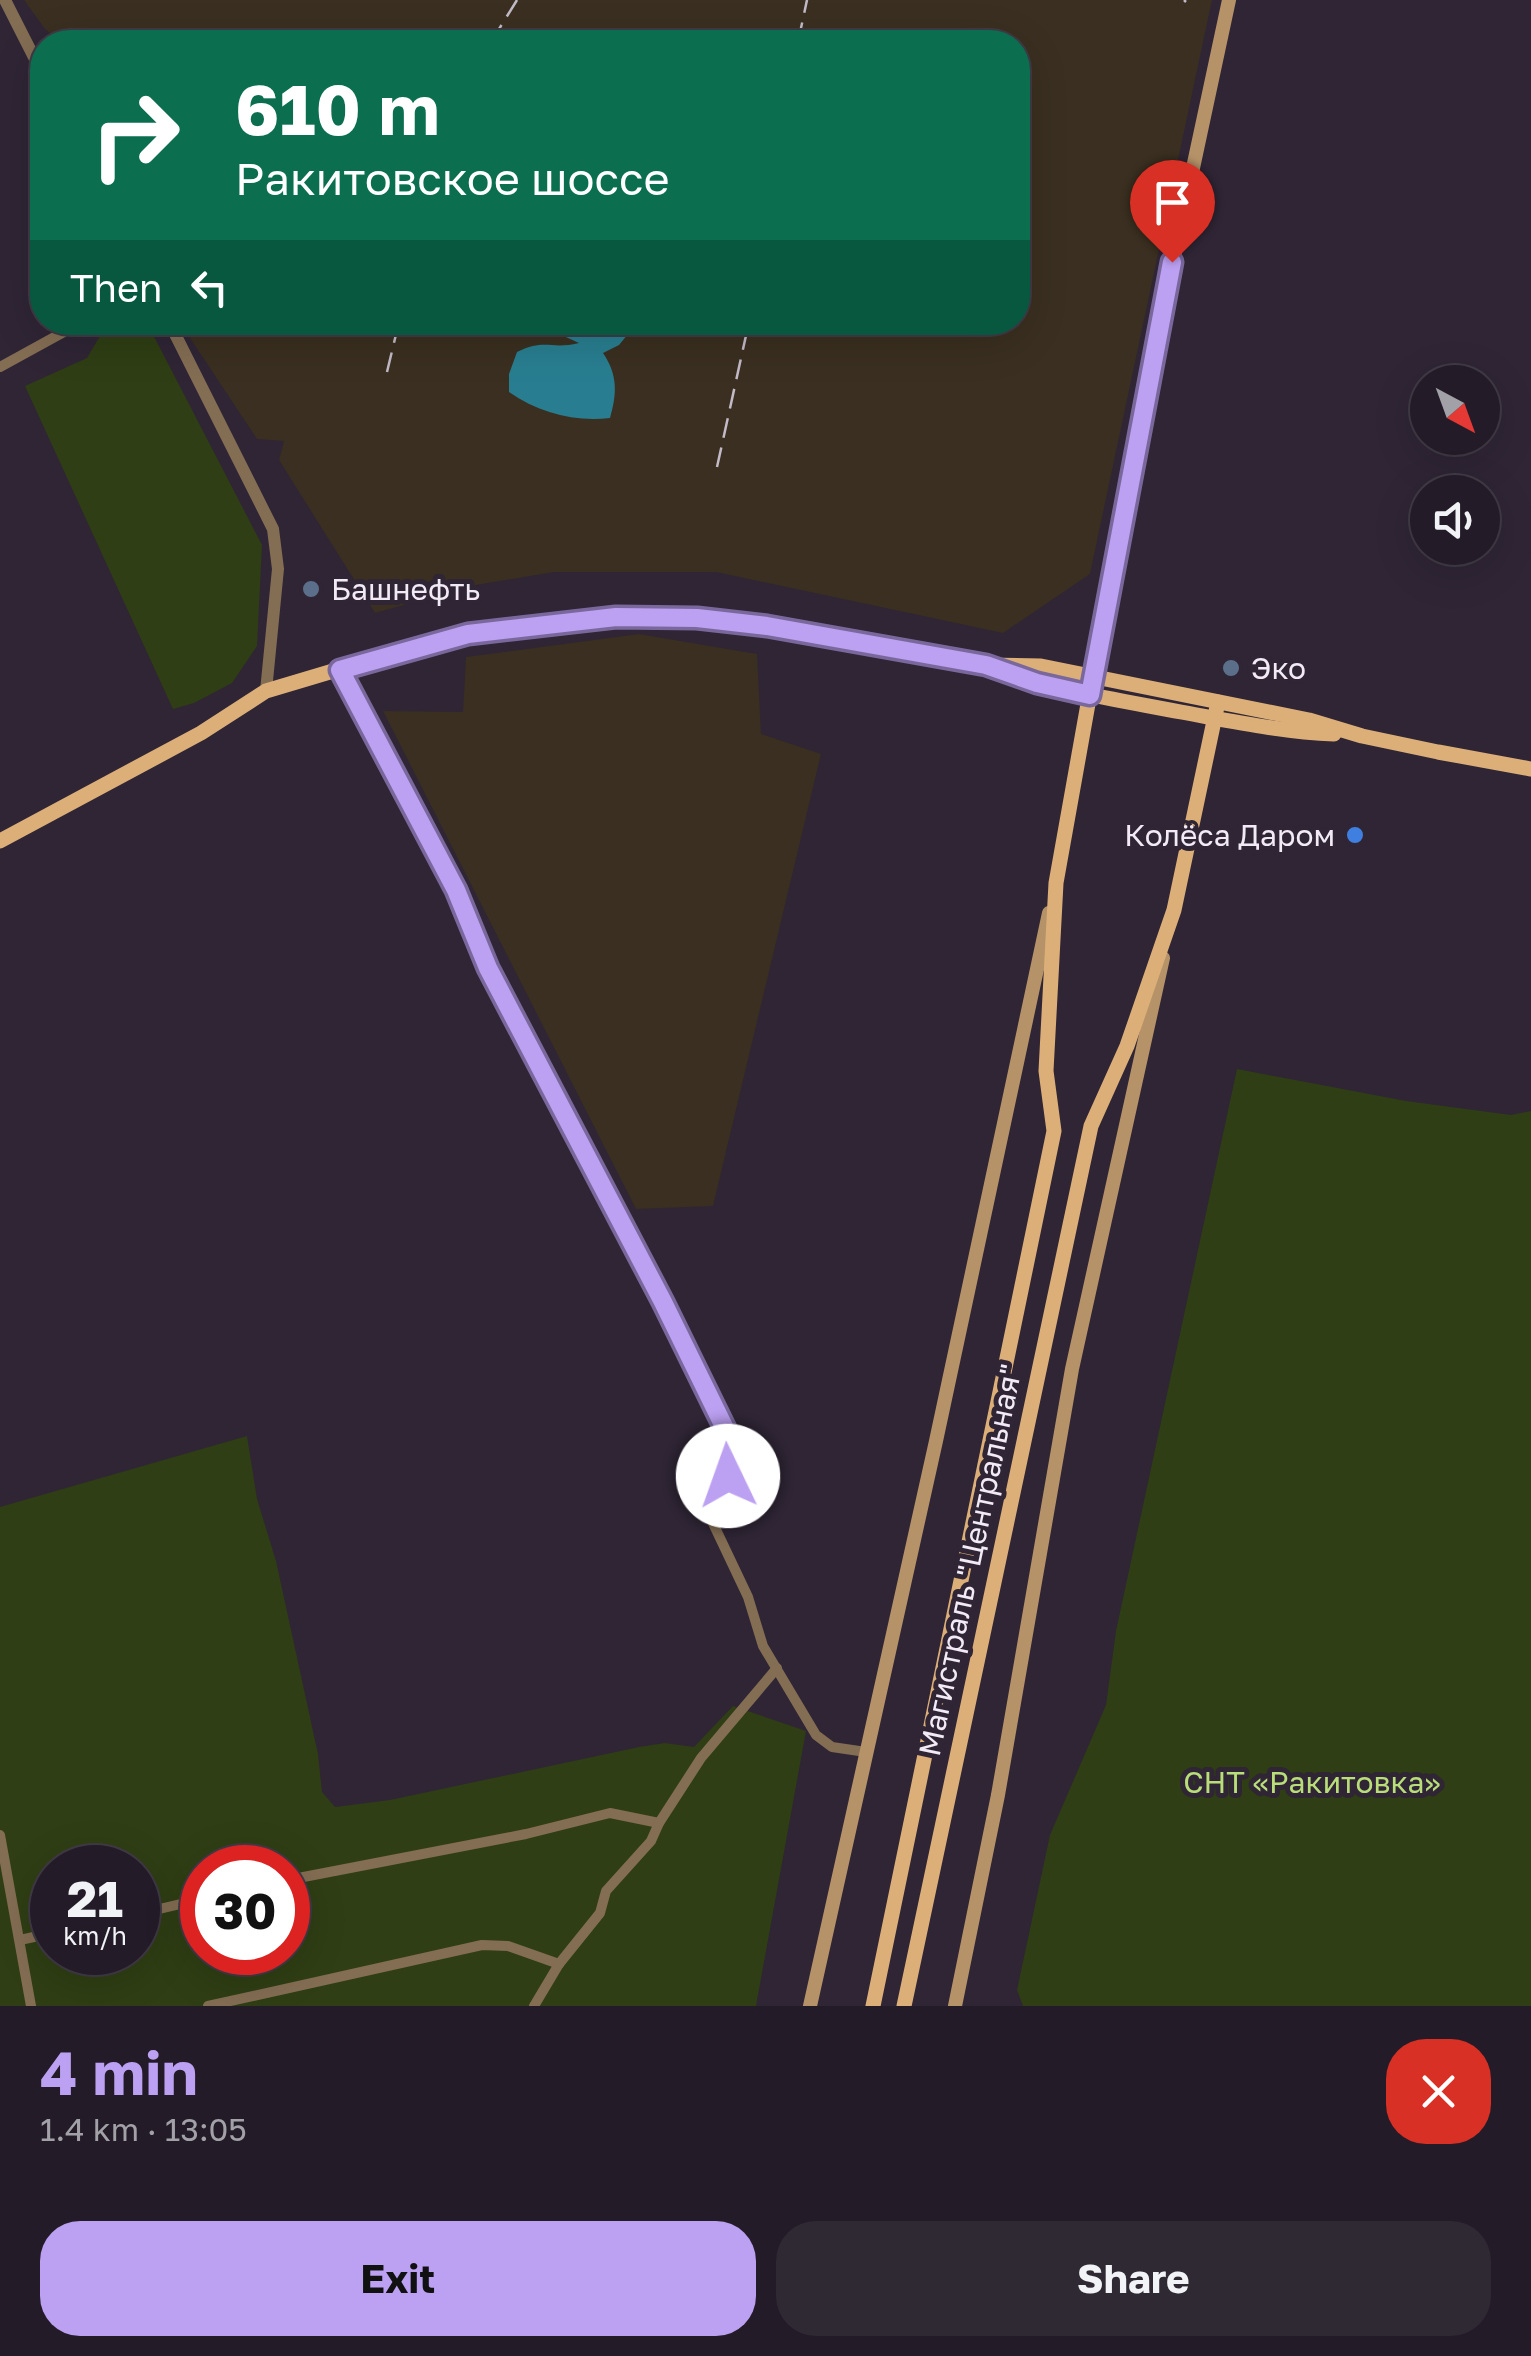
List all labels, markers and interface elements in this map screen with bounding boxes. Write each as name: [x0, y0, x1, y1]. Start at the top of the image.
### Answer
text: 610 m: [235, 66, 440, 150]
icon: right: [70, 70, 200, 200]
text: Ракитовское шоссе: [235, 151, 670, 205]
pin: [1130, 160, 1215, 263]
icon: arrive: [1145, 175, 1200, 230]
icon: left: [182, 260, 237, 315]
text: Then: [70, 265, 162, 310]
north arrow: [1410, 365, 1500, 455]
map controls: [1410, 365, 1500, 565]
button: sound: [1410, 475, 1500, 565]
place label: Башнефть: [331, 571, 480, 607]
marker: Башнефть: [300, 578, 322, 600]
place label: Эко: [1251, 650, 1306, 686]
marker: Эко: [1220, 657, 1242, 679]
place label: Колёса Даром: [1124, 817, 1335, 853]
marker: Колёса Даром: [1344, 824, 1366, 846]
street label: Магистраль "Центральная": [911, 1361, 1029, 1759]
position arrow: [676, 1424, 780, 1528]
park label: СНТ «Ракитовка»: [1183, 1764, 1441, 1800]
speed limit sign: 30: [180, 1845, 310, 1975]
text: 21: [67, 1868, 123, 1928]
text: km/h: [63, 1920, 127, 1951]
text: 4 min: [40, 2036, 198, 2108]
button: close: [1386, 2039, 1491, 2144]
text: 1.4 km · 13:05: [40, 2110, 247, 2148]
button: Exit: [40, 2221, 756, 2336]
button: Share: [776, 2221, 1491, 2336]

